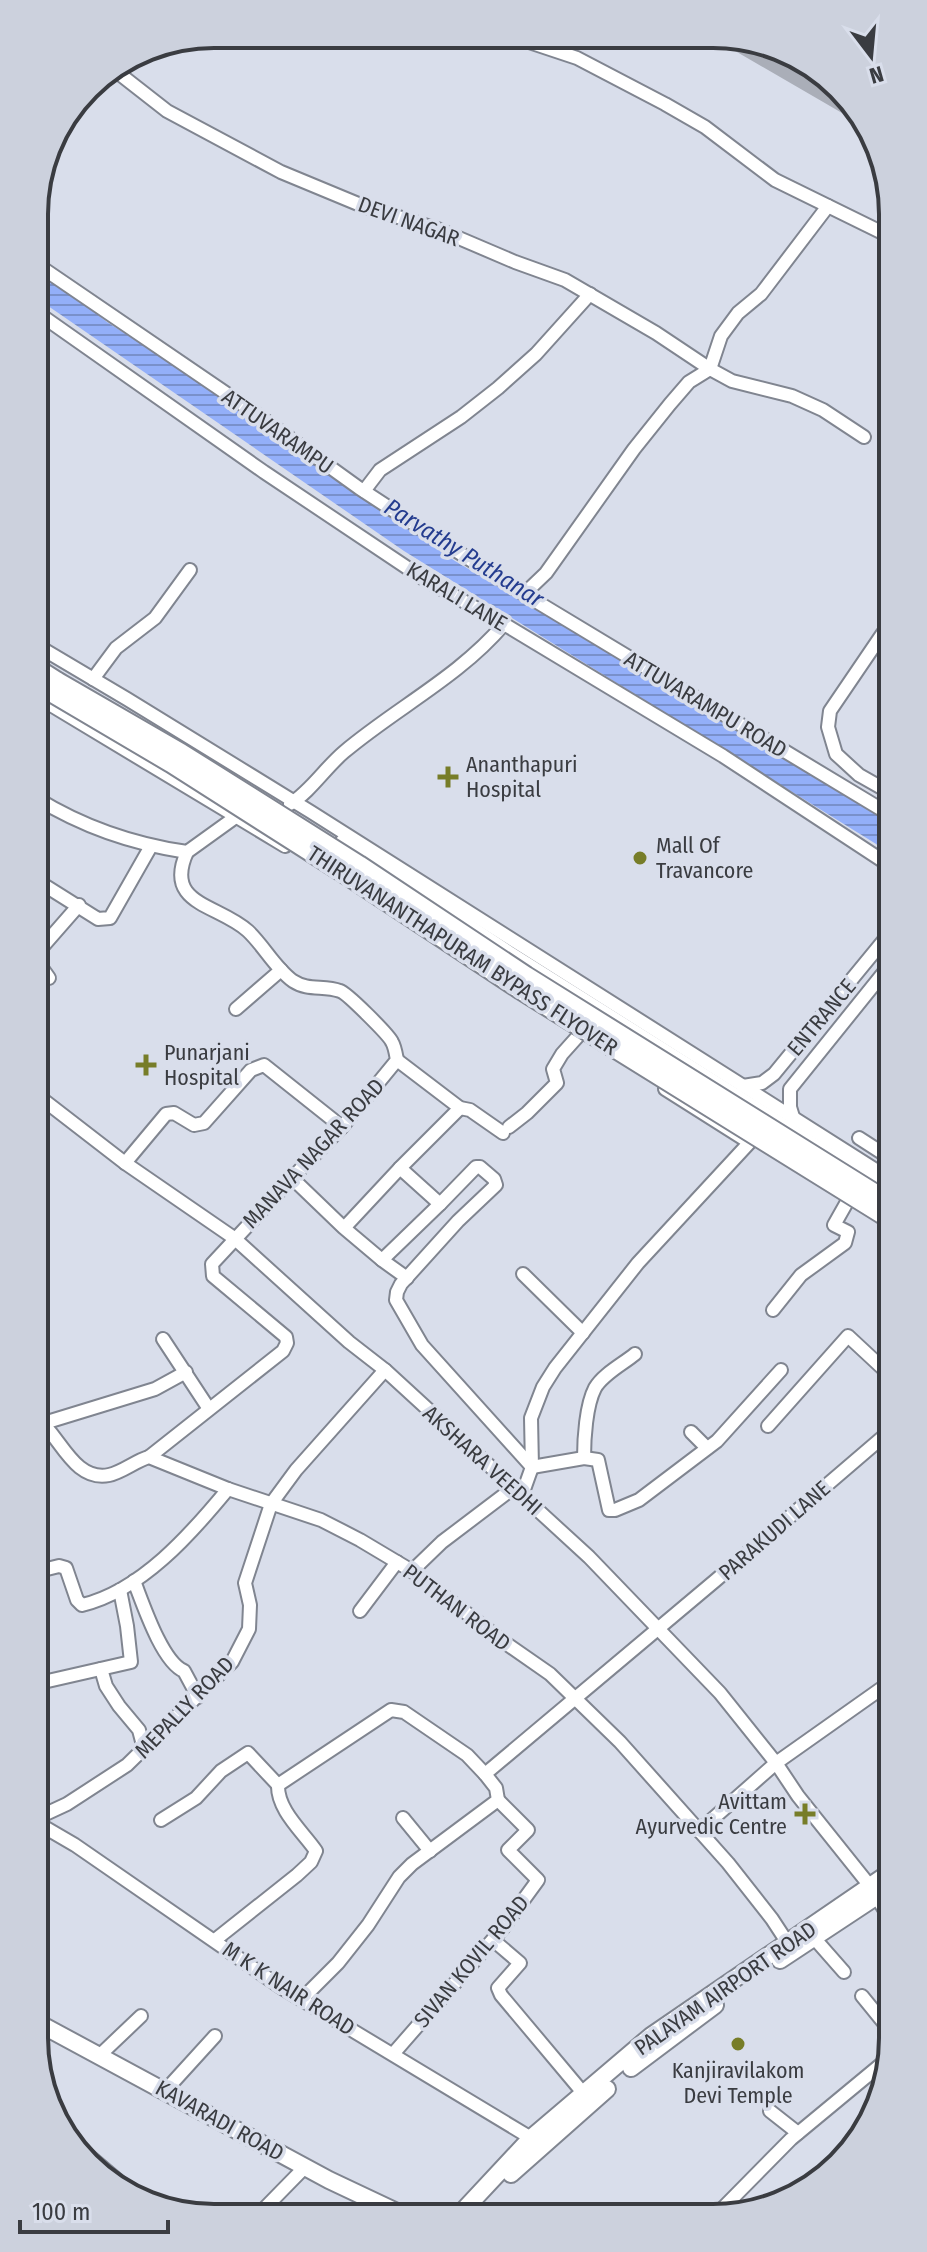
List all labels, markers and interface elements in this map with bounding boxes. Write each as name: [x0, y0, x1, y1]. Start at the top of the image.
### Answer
north arrow: [831, 16, 911, 96]
text: N: [866, 60, 886, 90]
street label: DEVI NAGAR: [354, 191, 463, 252]
street label: ATTUVARAMPU: [217, 383, 339, 480]
water label: Parvathy Puthanar: [379, 493, 549, 613]
street label: KARALI LANE: [402, 556, 512, 637]
street label: ATTUVARAMPU ROAD: [620, 645, 792, 764]
place label: Ananthapuri Hospital: [466, 751, 578, 803]
marker: Ananthapuri Hospital: [437, 766, 459, 788]
place label: Mall Of Travancore: [656, 832, 753, 884]
street label: THIRUVANANTHAPURAM BYPASS FLYOVER: [303, 840, 623, 1061]
marker: Mall Of Travancore: [631, 849, 649, 867]
street label: ENTRANCE: [781, 973, 861, 1061]
place label: Punarjani Hospital: [164, 1039, 250, 1091]
marker: Punarjani Hospital: [135, 1054, 157, 1076]
street label: MANAVA NAGAR ROAD: [237, 1073, 390, 1234]
street label: AKSHARA VEEDHI: [417, 1400, 548, 1521]
street label: PARAKUDI LANE: [713, 1475, 835, 1586]
street label: PUTHAN ROAD: [398, 1558, 516, 1657]
street label: MEPALLY ROAD: [129, 1651, 240, 1764]
place label: Avittam Ayurvedic Centre: [636, 1788, 787, 1840]
marker: Avittam Ayurvedic Centre: [794, 1803, 816, 1825]
street label: SIVAN KOVIL ROAD: [408, 1890, 535, 2033]
street label: PALAYAM AIRPORT ROAD: [629, 1916, 821, 2061]
street label: M K K NAIR ROAD: [218, 1936, 360, 2041]
marker: Kanjiravilakom Devi Temple: [729, 2035, 747, 2053]
place label: Kanjiravilakom Devi Temple: [672, 2057, 804, 2109]
street label: KAVARADI ROAD: [151, 2074, 289, 2167]
scale bar: [20, 2184, 168, 2234]
text: 100 m: [32, 2198, 90, 2226]

